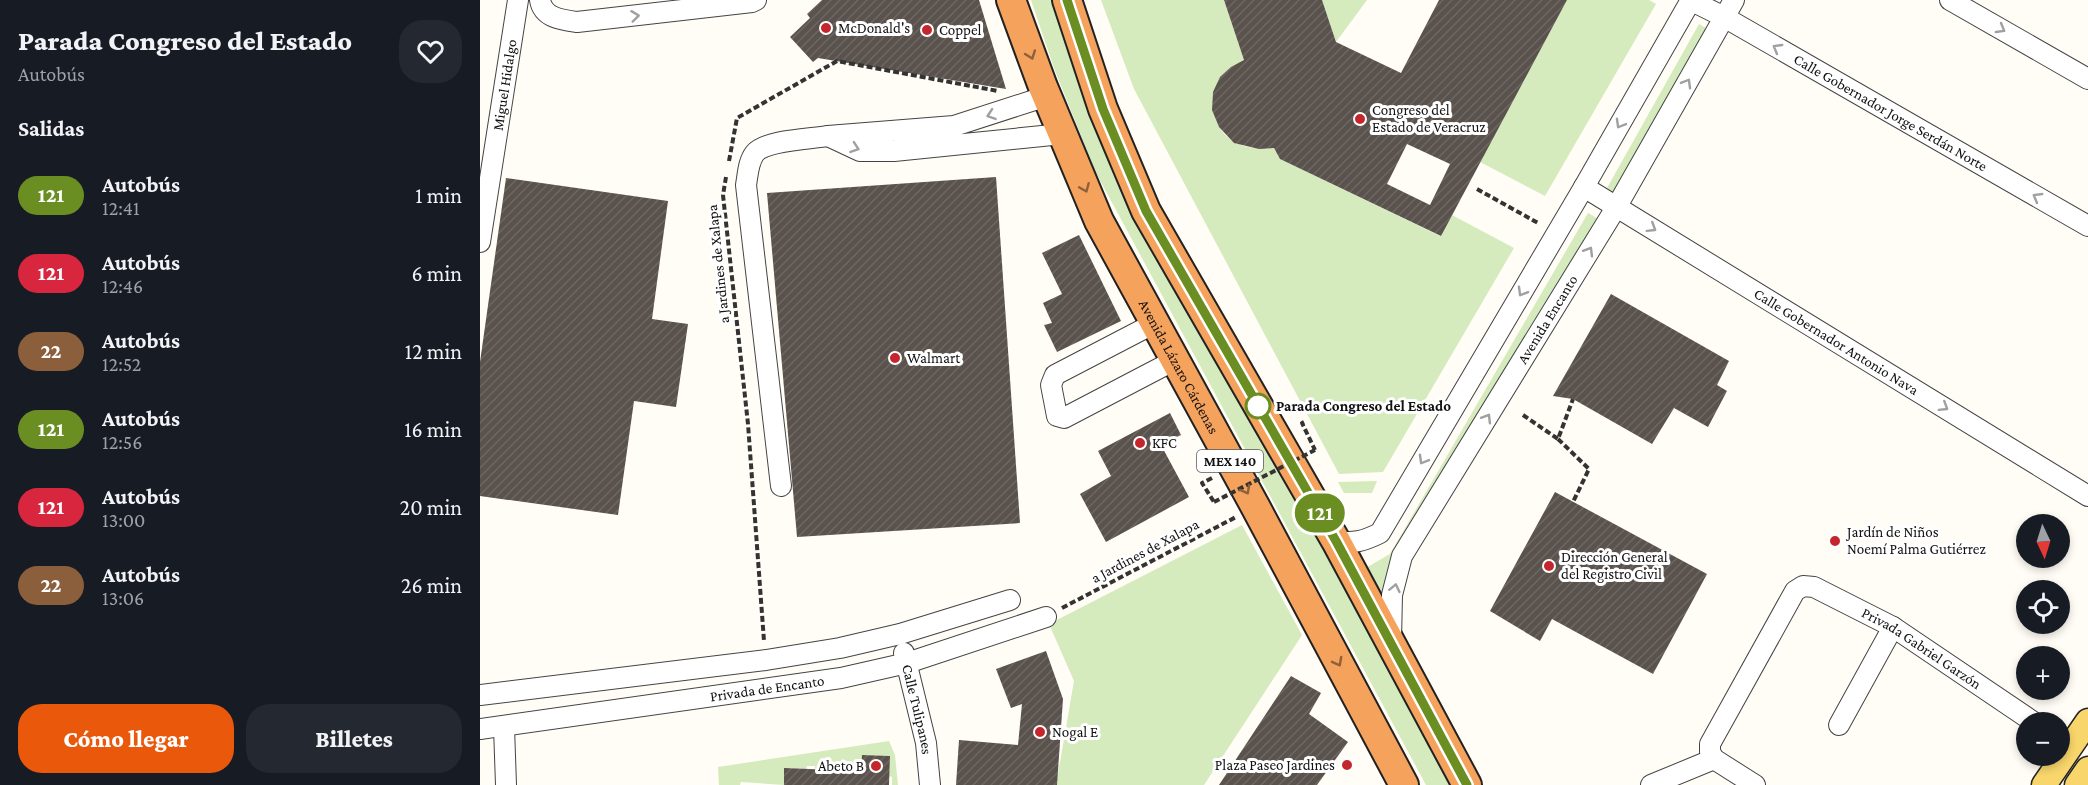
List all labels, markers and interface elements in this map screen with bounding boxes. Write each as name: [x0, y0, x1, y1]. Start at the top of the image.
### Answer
one-way arrow: [631, 10, 640, 22]
button: heart: [399, 20, 462, 83]
place label: McDonald's: [838, 20, 910, 36]
marker: McDonald's: [819, 21, 833, 35]
place label: Coppel: [939, 22, 982, 39]
one-way arrow: [1995, 22, 2005, 33]
marker: Coppel: [920, 23, 934, 37]
text: Parada Congreso del Estado: [18, 25, 352, 56]
street label: Miguel Hidalgo: [490, 38, 520, 132]
one-way arrow: [1773, 44, 1783, 55]
one-way arrow: [1023, 49, 1036, 60]
street label: Calle Gobernador Jorge Serdán Norte: [1791, 51, 1990, 175]
text: Autobús: [18, 63, 85, 85]
one-way arrow: [1679, 79, 1691, 89]
place label: Congreso del Estado de Veracruz: [1372, 102, 1486, 135]
one-way arrow: [986, 108, 997, 120]
marker: Congreso del Estado de Veracruz: [1353, 112, 1367, 126]
text: Salidas: [18, 116, 84, 141]
one-way arrow: [1616, 118, 1628, 128]
one-way arrow: [850, 140, 860, 153]
text: Autobús: [102, 172, 180, 197]
one-way arrow: [1078, 182, 1090, 193]
text: 121: [38, 183, 64, 207]
text: 1 min: [415, 183, 462, 208]
one-way arrow: [2033, 193, 2043, 204]
text: 12:41: [102, 197, 140, 219]
street label: a Jardines de Xalapa: [704, 204, 733, 324]
one-way arrow: [1646, 220, 1657, 231]
one-way arrow: [1581, 247, 1593, 257]
text: Autobús: [102, 250, 180, 275]
text: 121: [38, 261, 64, 285]
text: 6 min: [411, 261, 462, 286]
street label: Avenida Encanto: [1514, 272, 1581, 367]
text: 12:46: [102, 275, 143, 297]
street label: Calle Gobernador Antonio Nava: [1751, 285, 1921, 398]
one-way arrow: [1518, 286, 1530, 296]
street label: Avenida Lázaro Cárdenas: [1136, 297, 1222, 437]
text: Autobús: [102, 328, 180, 353]
text: 22: [40, 339, 62, 363]
text: 12 min: [405, 339, 462, 364]
place label: Walmart: [907, 350, 961, 366]
marker: Walmart: [888, 351, 902, 365]
text: 12:52: [102, 353, 141, 375]
marker: Parada Congreso del Estado: [1245, 393, 1271, 419]
place label: Parada Congreso del Estado: [1276, 398, 1451, 414]
one-way arrow: [1937, 400, 1948, 411]
text: Autobús: [102, 406, 180, 431]
one-way arrow: [1479, 414, 1491, 424]
text: 121: [38, 417, 64, 441]
text: 16 min: [404, 417, 462, 442]
text: 12:56: [102, 431, 142, 453]
place label: KFC: [1152, 435, 1177, 451]
marker: KFC: [1133, 436, 1147, 450]
road number: MEX 140: [1197, 450, 1263, 472]
one-way arrow: [1419, 454, 1431, 464]
text: Autobús: [102, 484, 180, 509]
one-way arrow: [1239, 484, 1250, 494]
line badge: 121: [1286, 494, 1354, 532]
text: 121: [38, 495, 64, 519]
text: 20 min: [400, 495, 462, 520]
text: 121: [1307, 501, 1333, 525]
text: 13:00: [102, 509, 145, 531]
north arrow: [2016, 514, 2070, 568]
map controls: [2016, 514, 2070, 766]
street label: a Jardines de Xalapa: [1088, 516, 1202, 587]
place label: Jardín de Niños Noemí Palma Gutiérrez: [1845, 524, 1986, 557]
marker: Jardín de Niños Noemí Palma Gutiérrez: [1828, 534, 1842, 548]
place label: Dirección General del Registro Civil: [1561, 549, 1668, 583]
marker: Dirección General del Registro Civil: [1542, 559, 1556, 573]
text: Autobús: [102, 562, 180, 587]
text: 22: [40, 573, 62, 597]
text: 26 min: [401, 573, 462, 598]
button: locate: [2016, 580, 2070, 634]
one-way arrow: [1387, 583, 1400, 593]
text: 13:06: [102, 587, 144, 609]
street label: Privada Gabriel Garzón: [1859, 605, 1984, 692]
button: +: [2016, 646, 2070, 700]
one-way arrow: [1331, 656, 1342, 666]
street label: Calle Tulipanes: [899, 663, 935, 755]
street label: Privada de Encanto: [709, 672, 825, 704]
button: Cómo llegar: [18, 704, 234, 773]
button: Billetes: [246, 704, 462, 773]
button: −: [2016, 712, 2070, 766]
place label: Nogal E: [1052, 724, 1098, 741]
marker: Nogal E: [1033, 725, 1047, 739]
place label: Plaza Paseo Jardines: [1215, 757, 1335, 774]
place label: Abeto B: [818, 758, 864, 774]
marker: Plaza Paseo Jardines: [1340, 758, 1354, 772]
marker: Abeto B: [869, 759, 883, 773]

